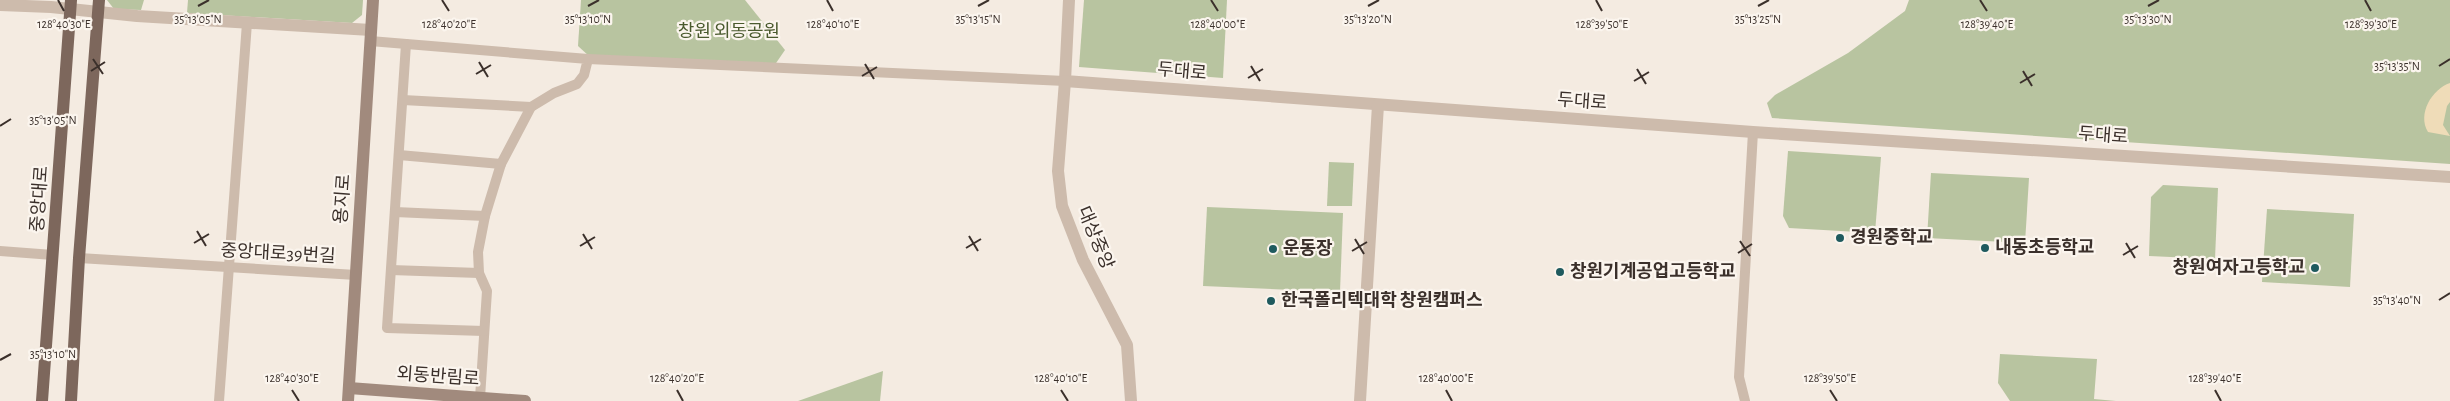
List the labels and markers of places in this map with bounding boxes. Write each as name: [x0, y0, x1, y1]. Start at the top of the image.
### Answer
place label: 경원중학교: [1850, 227, 1933, 247]
marker: 경원중학교: [1834, 232, 1846, 244]
place label: 내동초등학교: [1995, 237, 2094, 257]
place label: 운동장: [1283, 239, 1333, 258]
marker: 내동초등학교: [1979, 242, 1991, 254]
marker: 운동장: [1267, 243, 1279, 255]
place label: 창원여자고등학교: [2173, 257, 2305, 277]
place label: 창원기계공업고등학교: [1570, 261, 1736, 281]
marker: 창원여자고등학교: [2309, 262, 2321, 274]
marker: 창원기계공업고등학교: [1554, 266, 1566, 278]
place label: 한국폴리텍대학 창원캠퍼스: [1281, 290, 1482, 310]
marker: 한국폴리텍대학 창원캠퍼스: [1265, 295, 1277, 307]

